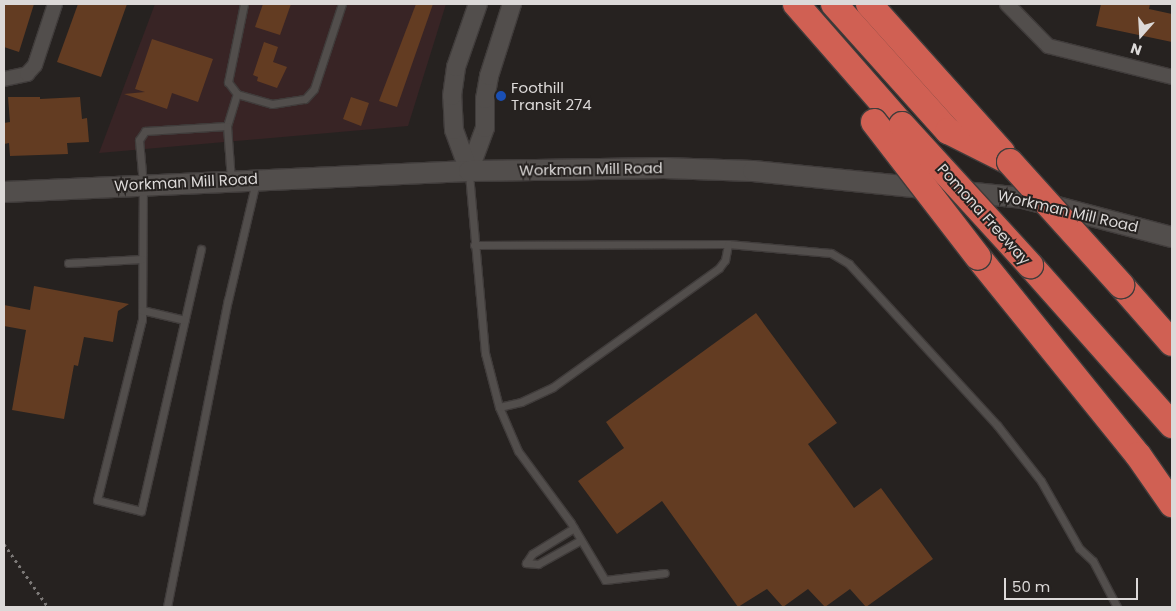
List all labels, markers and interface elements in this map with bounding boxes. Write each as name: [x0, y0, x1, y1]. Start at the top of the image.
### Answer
north arrow: [1116, 10, 1166, 60]
text: N: [1128, 38, 1144, 60]
place label: Foothill Transit 274: [511, 78, 592, 113]
marker: Foothill Transit 274: [495, 90, 507, 102]
street label: Workman Mill Road: [519, 159, 663, 179]
street label: Pomona Freeway: [934, 160, 1034, 268]
street label: Workman Mill Road: [114, 169, 258, 195]
street label: Workman Mill Road: [996, 186, 1140, 236]
scale bar: [1006, 568, 1140, 600]
text: 50 m: [1012, 576, 1050, 597]

